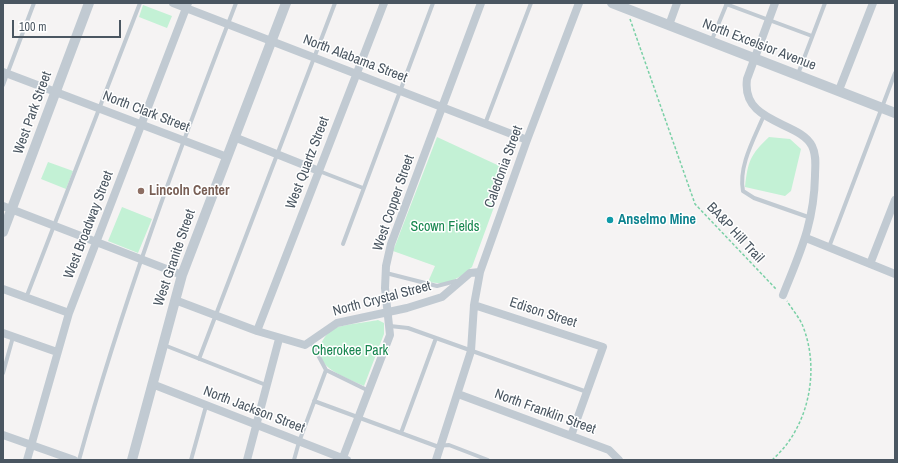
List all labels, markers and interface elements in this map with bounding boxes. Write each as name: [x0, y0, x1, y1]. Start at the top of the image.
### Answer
scale bar: [14, 12, 123, 38]
street label: North Excelsior Avenue: [700, 16, 818, 74]
text: 100 m: [19, 19, 46, 35]
street label: North Alabama Street: [300, 31, 410, 87]
street label: West Park Street: [10, 69, 56, 157]
street label: North Clark Street: [100, 88, 192, 136]
street label: West Quartz Street: [283, 115, 333, 211]
street label: Caledonia Street: [481, 124, 527, 210]
street label: West Copper Street: [370, 153, 418, 253]
street label: West Broadway Street: [61, 169, 117, 281]
place label: Lincoln Center: [149, 183, 229, 199]
marker: Lincoln Center: [136, 186, 146, 196]
street label: BA&P Hill Trail: [703, 199, 767, 267]
street label: West Granite Street: [151, 207, 199, 309]
place label: Anselmo Mine: [618, 212, 696, 228]
marker: Anselmo Mine: [605, 215, 615, 225]
park label: Scown Fields: [411, 219, 479, 235]
street label: North Crystal Street: [331, 278, 433, 320]
street label: Edison Street: [507, 294, 579, 332]
park label: Cherokee Park: [312, 343, 388, 359]
street label: North Jackson Street: [201, 383, 307, 437]
street label: North Franklin Street: [492, 386, 598, 438]

